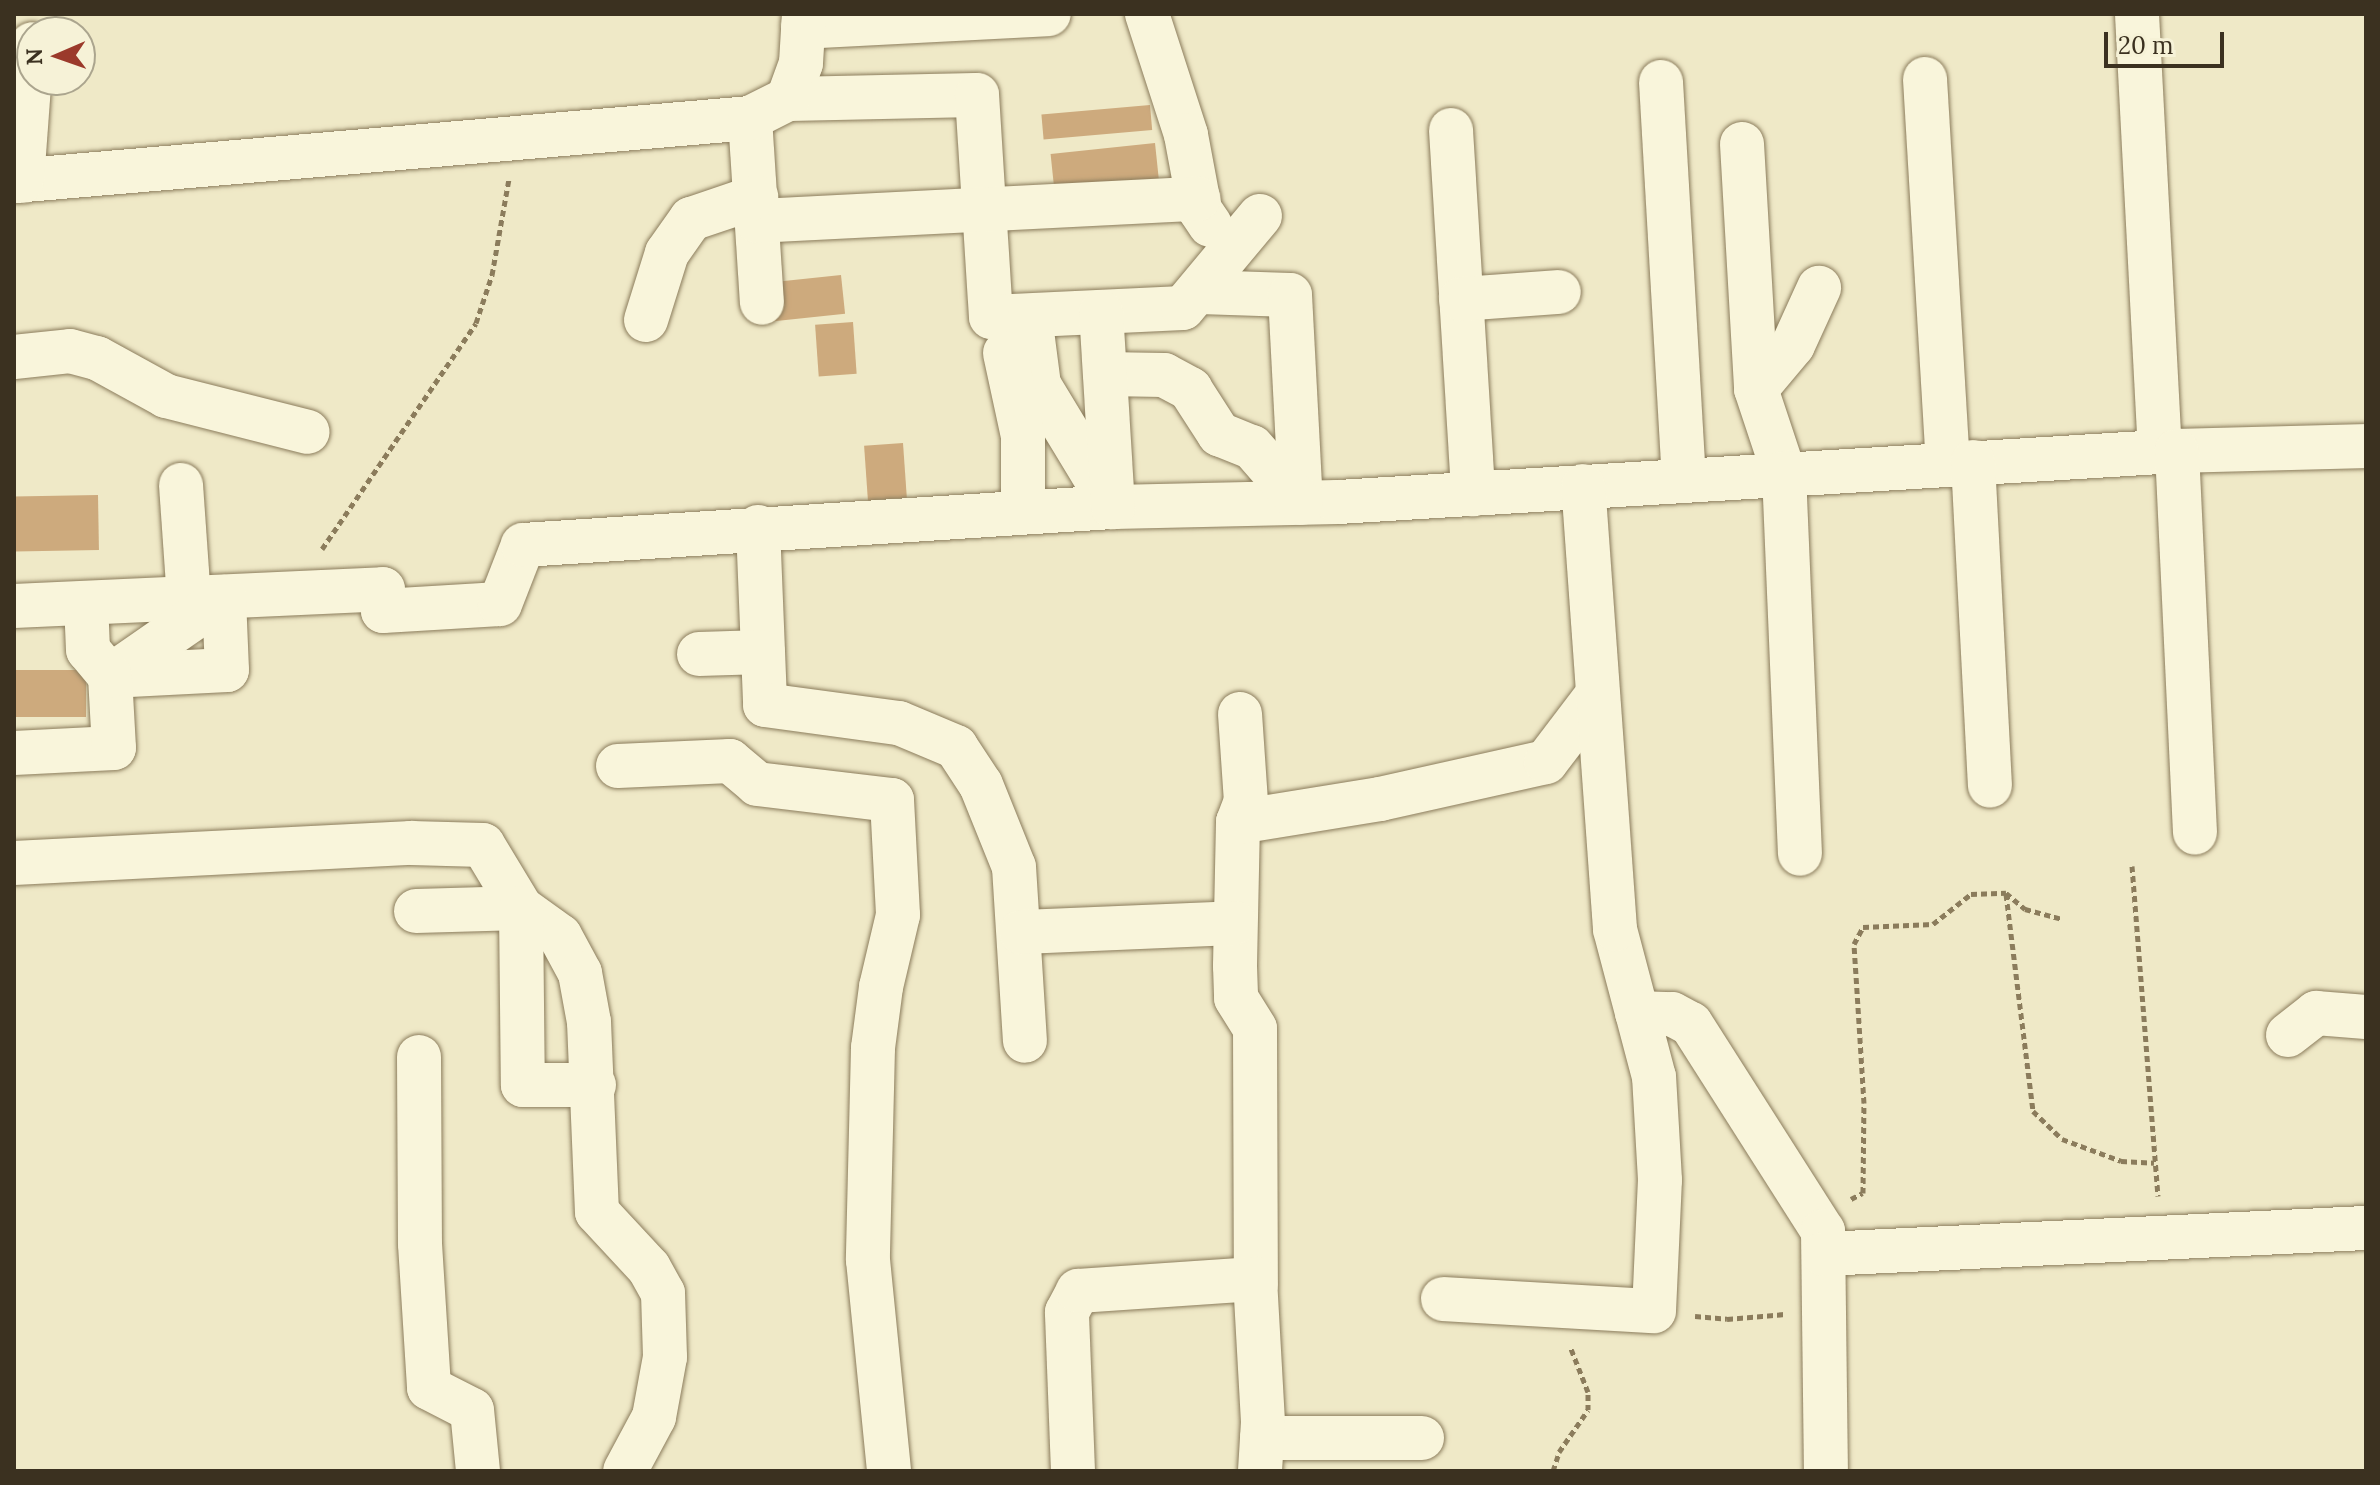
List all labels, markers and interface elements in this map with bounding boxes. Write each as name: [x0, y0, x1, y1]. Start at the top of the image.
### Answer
north arrow: [16, 16, 96, 96]
scale bar: [2108, 16, 2228, 66]
text: 20 m: [2118, 30, 2174, 61]
text: N: [20, 48, 48, 66]

